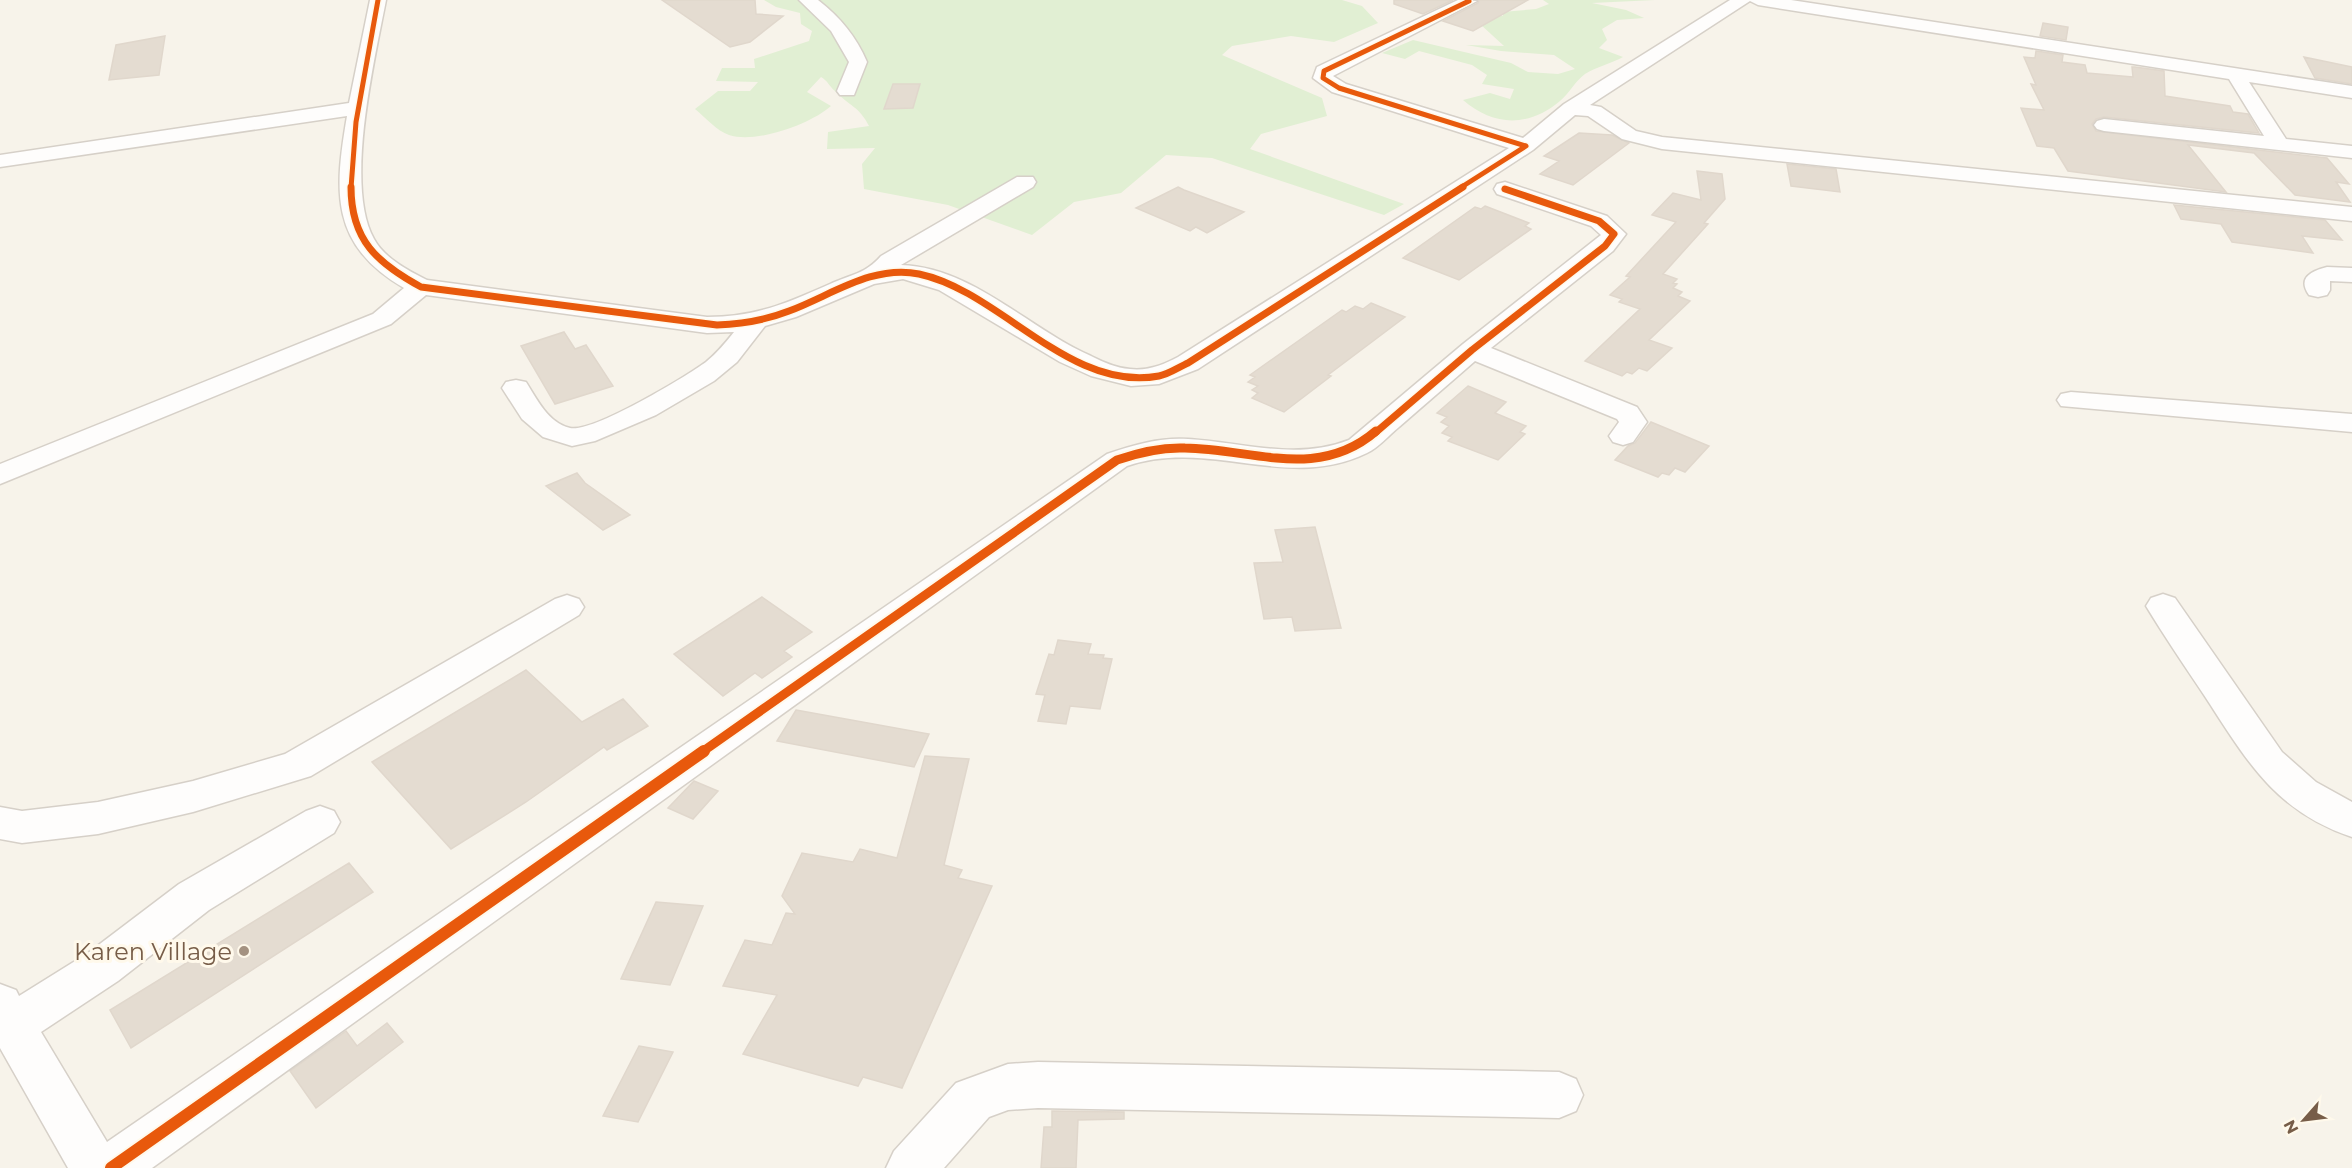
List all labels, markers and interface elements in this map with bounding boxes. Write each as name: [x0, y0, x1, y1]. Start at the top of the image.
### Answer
place label: Karen Village: [74, 937, 232, 966]
marker: Karen Village: [237, 944, 251, 958]
north arrow: [2274, 1090, 2334, 1150]
text: N: [2280, 1117, 2303, 1137]

